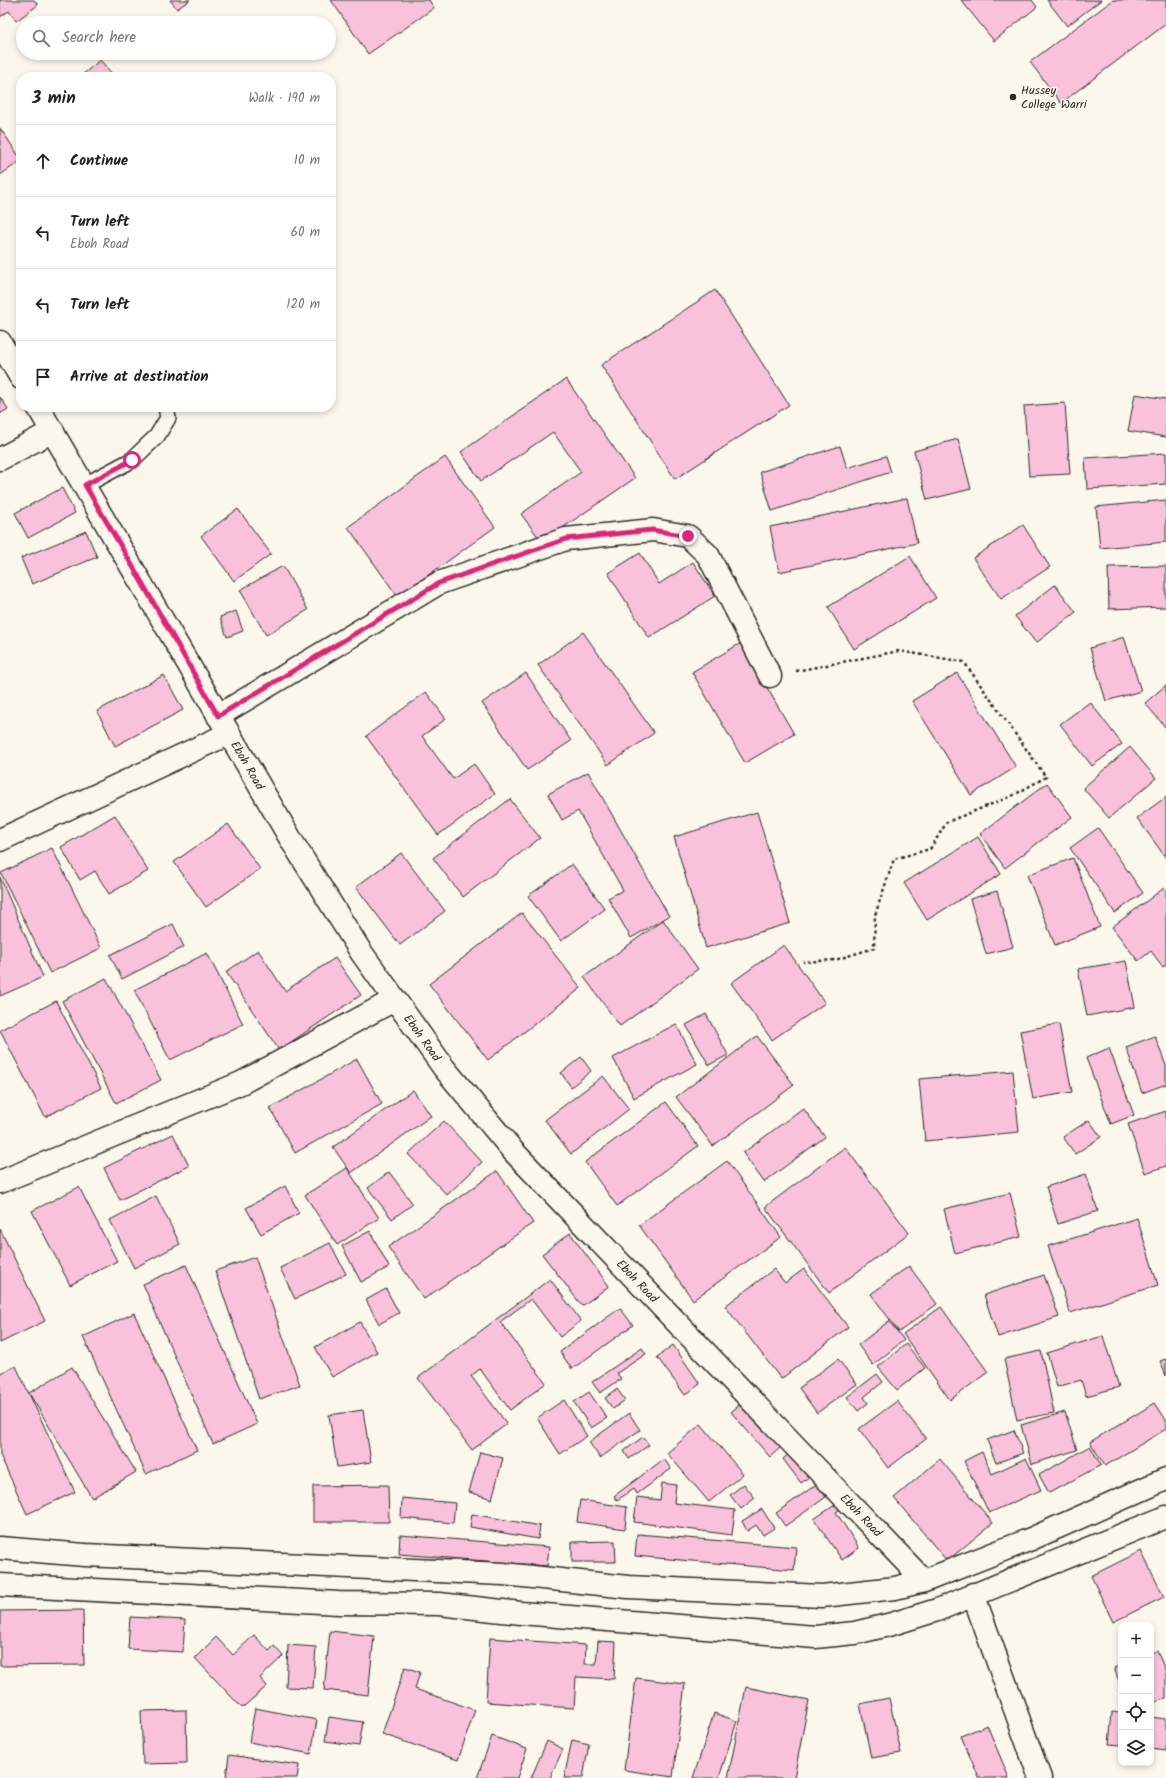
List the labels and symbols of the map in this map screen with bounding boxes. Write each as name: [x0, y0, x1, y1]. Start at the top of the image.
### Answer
place label: Hussey College Warri: [1021, 81, 1088, 114]
marker: Hussey College Warri: [1008, 92, 1018, 102]
route start: [123, 451, 141, 469]
route end: [679, 527, 697, 545]
street label: Eboh Road: [225, 737, 269, 795]
street label: Eboh Road: [398, 1010, 446, 1066]
street label: Eboh Road: [611, 1255, 663, 1308]
street label: Eboh Road: [835, 1489, 887, 1542]

